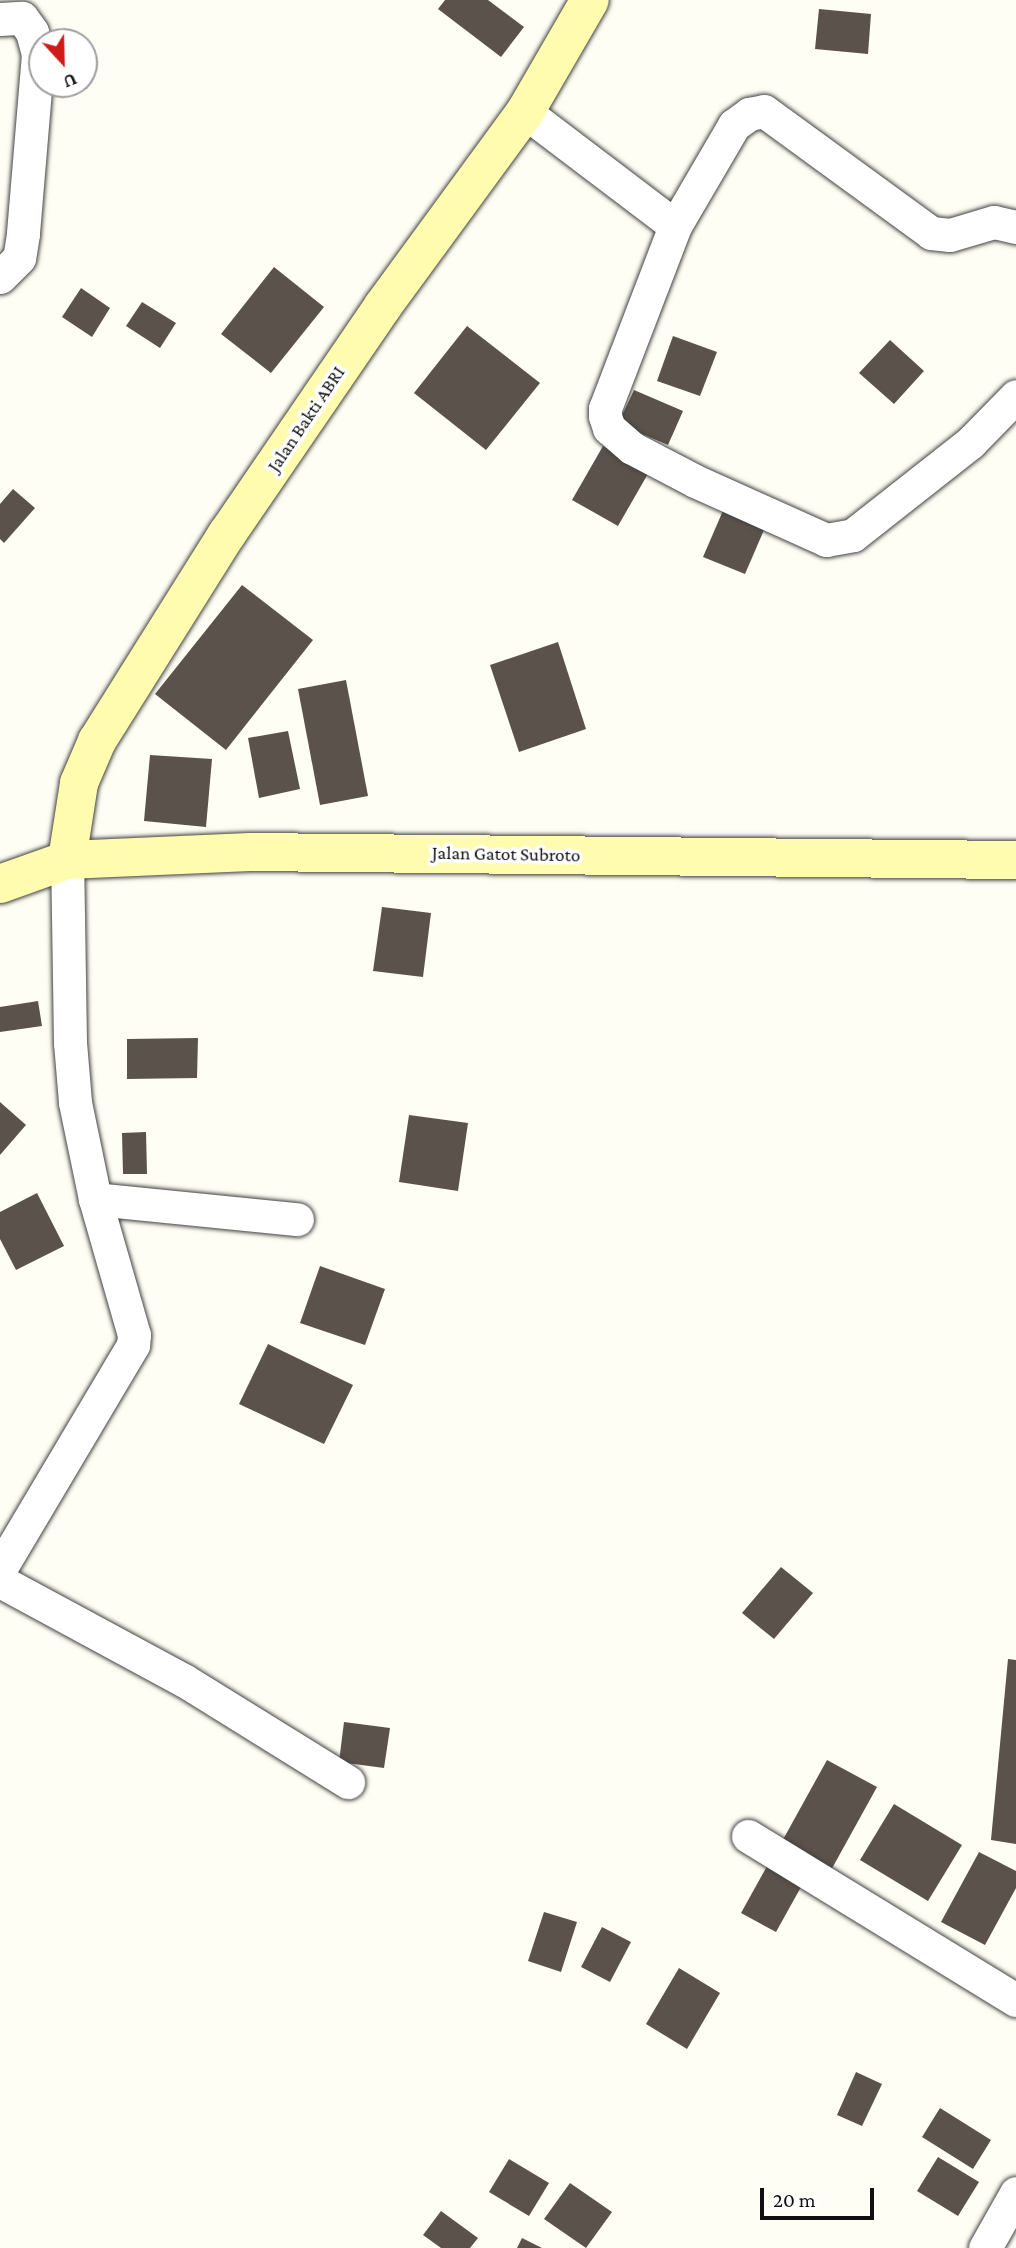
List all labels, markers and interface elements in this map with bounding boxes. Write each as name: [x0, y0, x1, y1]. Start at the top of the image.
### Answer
north arrow: [28, 28, 98, 98]
text: U: [60, 69, 80, 93]
street label: Jalan Bakti ABRI: [262, 362, 350, 476]
street label: Jalan Gatot Subroto: [432, 841, 580, 867]
scale bar: [764, 2174, 878, 2218]
text: 20 m: [773, 2188, 816, 2212]

